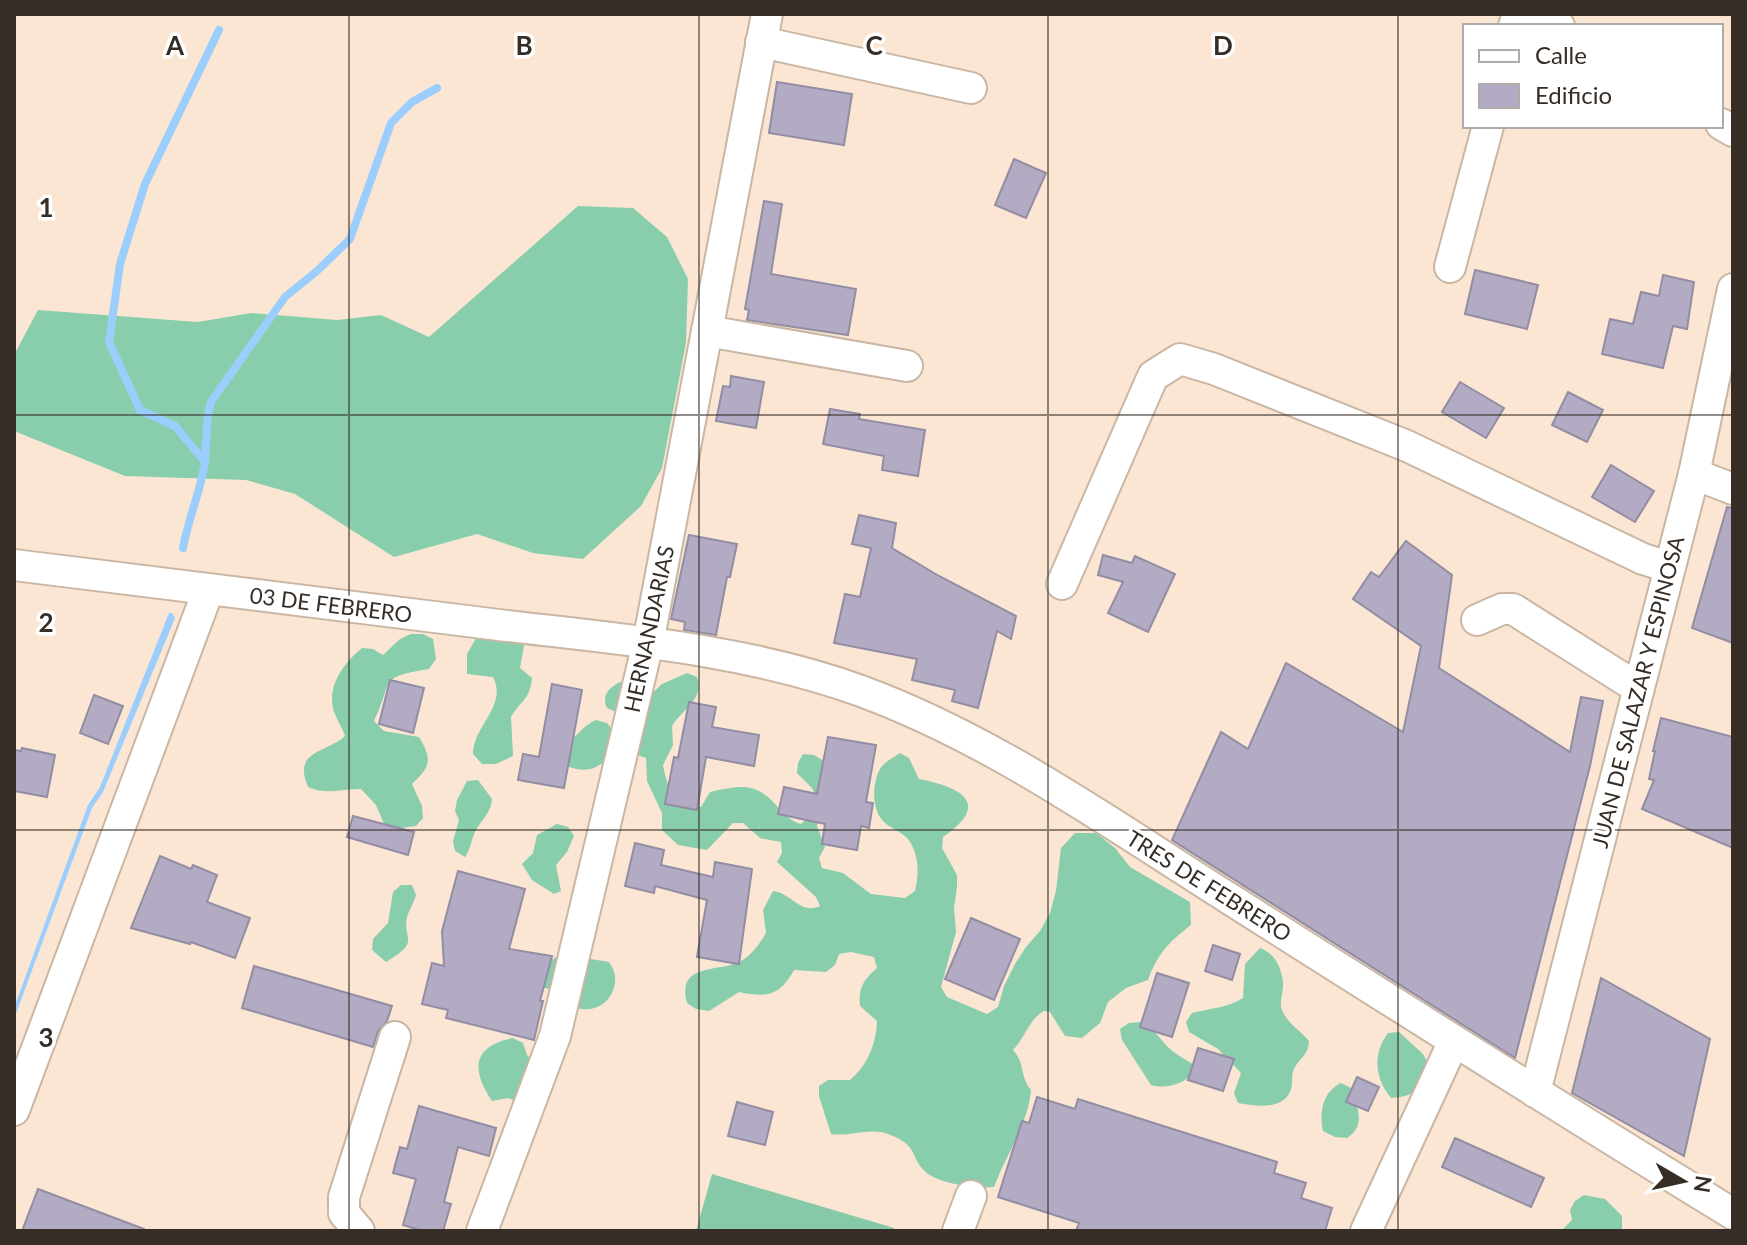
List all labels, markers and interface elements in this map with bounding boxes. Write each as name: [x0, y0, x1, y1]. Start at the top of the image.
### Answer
legend: [1463, 24, 1723, 128]
text: A: [165, 29, 185, 61]
text: B: [515, 29, 533, 61]
text: C: [865, 29, 883, 61]
text: D: [1213, 29, 1233, 61]
text: Calle: [1535, 40, 1587, 69]
text: Edificio: [1535, 80, 1612, 109]
text: 1: [38, 191, 54, 223]
street label: JUAN DE SALAZAR Y ESPINOSA: [1586, 533, 1689, 851]
street label: HERNANDARIAS: [618, 543, 679, 715]
street label: 03 DE FEBRERO: [248, 581, 414, 628]
text: 2: [38, 606, 54, 638]
street label: TRES DE FEBRERO: [1122, 824, 1297, 947]
text: 3: [38, 1021, 54, 1053]
north arrow: [1643, 1141, 1723, 1221]
text: N: [1689, 1174, 1718, 1195]

